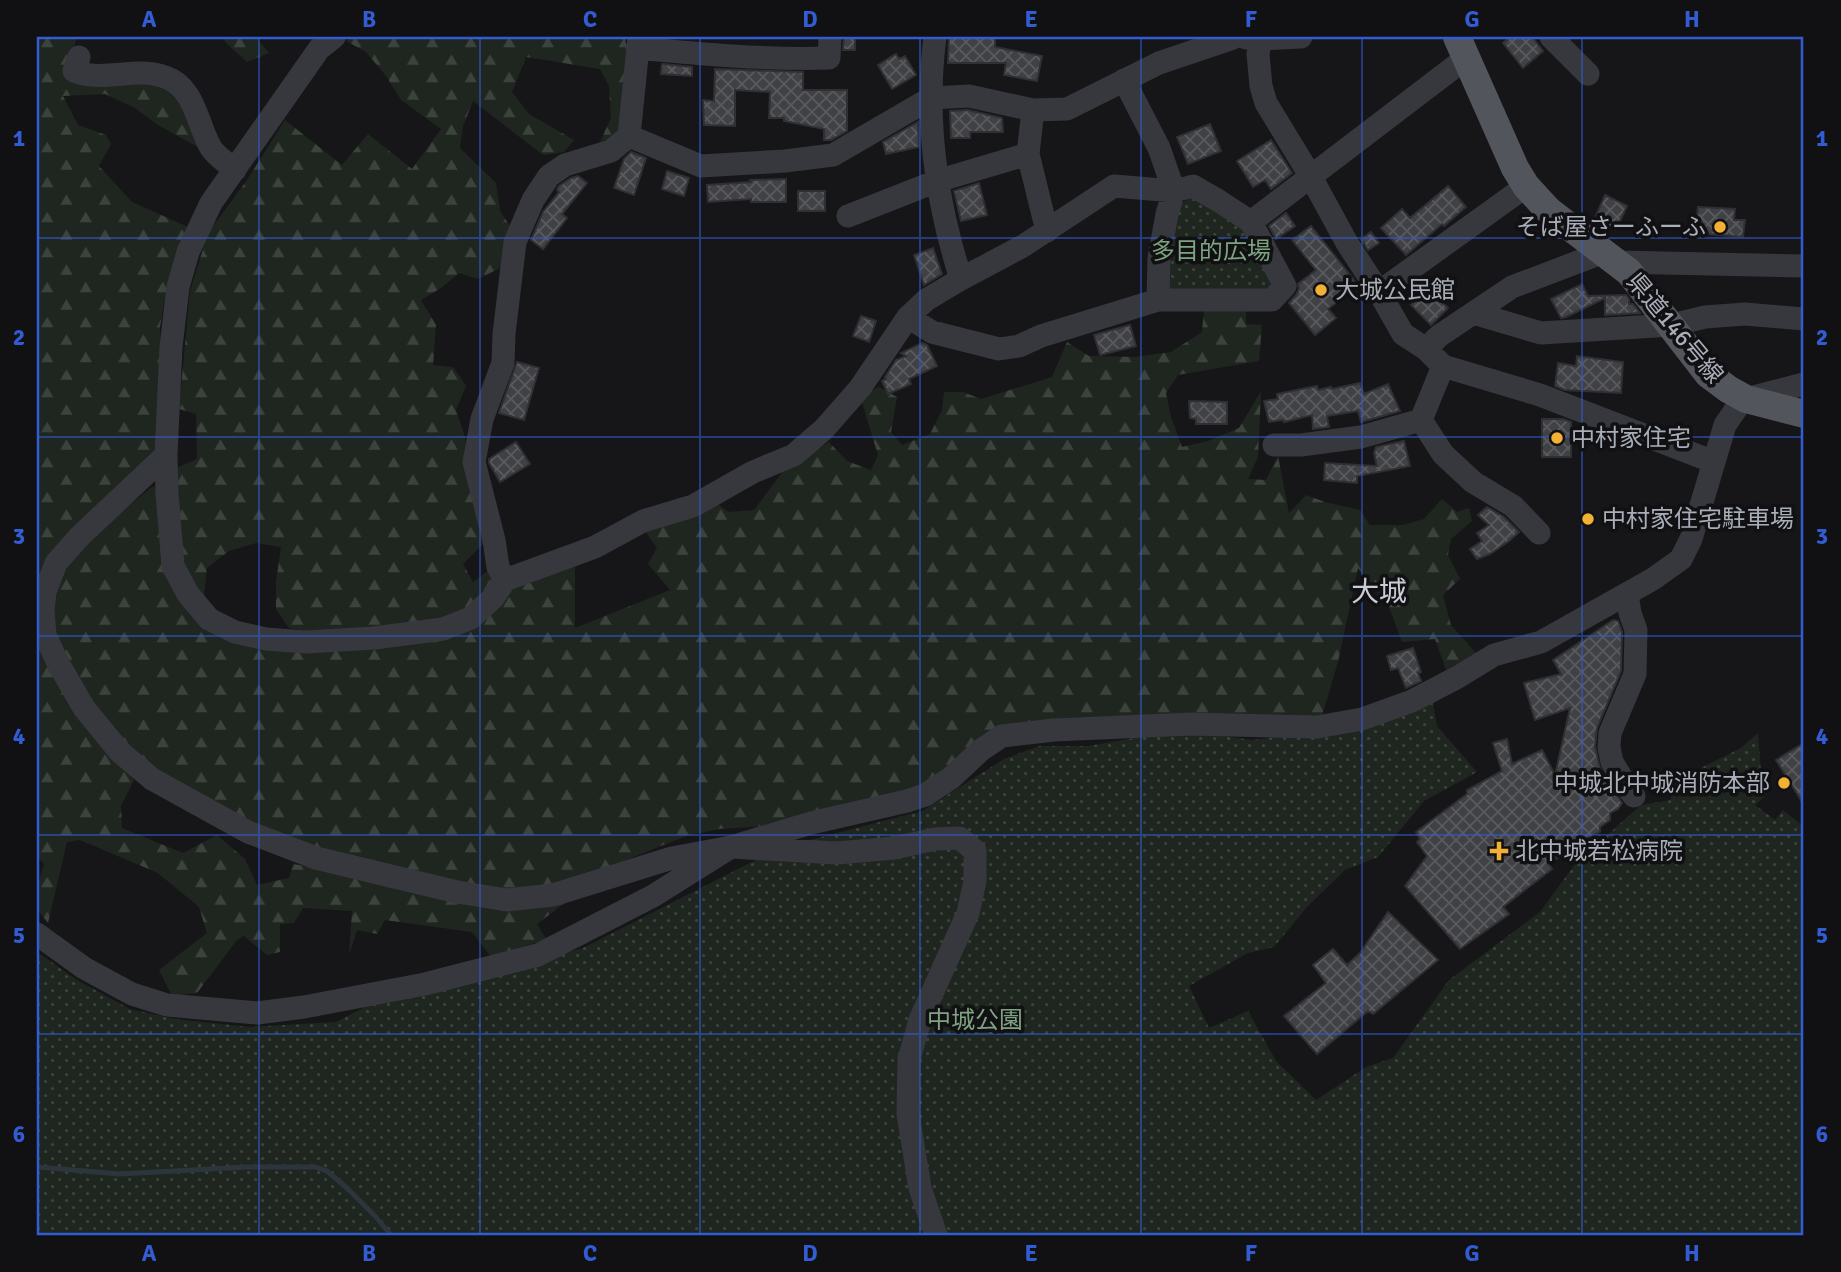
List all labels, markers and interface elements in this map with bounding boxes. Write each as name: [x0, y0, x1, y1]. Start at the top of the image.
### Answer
text: A: [142, 5, 157, 34]
text: B: [362, 5, 376, 34]
text: C: [583, 5, 597, 34]
text: D: [802, 5, 818, 34]
text: E: [1024, 5, 1038, 34]
text: F: [1245, 5, 1257, 34]
text: G: [1464, 5, 1480, 34]
text: H: [1684, 5, 1700, 34]
text: 1: [13, 124, 25, 153]
text: 1: [1816, 124, 1828, 153]
place label: そば屋さーふーふ: [1516, 212, 1706, 242]
marker: そば屋さーふーふ: [1712, 219, 1728, 235]
park label: 多目的広場: [1151, 236, 1271, 266]
street label: 県道146号線: [1620, 267, 1730, 389]
place label: 大城公民館: [1335, 275, 1455, 305]
marker: 大城公民館: [1313, 282, 1329, 298]
text: 2: [13, 323, 25, 352]
text: 2: [1816, 323, 1828, 352]
place label: 中村家住宅: [1571, 423, 1691, 453]
marker: 中村家住宅: [1549, 430, 1565, 446]
place label: 中村家住宅駐車場: [1602, 504, 1794, 534]
marker: 中村家住宅駐車場: [1580, 511, 1596, 527]
text: 3: [13, 522, 25, 551]
text: 3: [1816, 522, 1828, 551]
district label: 大城: [1351, 575, 1407, 609]
text: 4: [13, 722, 25, 751]
text: 4: [1816, 722, 1828, 751]
place label: 中城北中城消防本部: [1554, 768, 1770, 798]
marker: 中城北中城消防本部: [1776, 775, 1792, 791]
place label: 北中城若松病院: [1515, 836, 1683, 866]
marker: 北中城若松病院: [1489, 841, 1509, 861]
text: 5: [13, 921, 25, 950]
text: 5: [1816, 921, 1828, 950]
park label: 中城公園: [927, 1005, 1023, 1035]
text: 6: [13, 1120, 25, 1149]
text: 6: [1816, 1120, 1828, 1149]
text: A: [142, 1239, 157, 1268]
text: B: [362, 1239, 376, 1268]
text: C: [583, 1239, 597, 1268]
text: D: [802, 1239, 818, 1268]
text: E: [1024, 1239, 1038, 1268]
text: F: [1245, 1239, 1257, 1268]
text: G: [1464, 1239, 1480, 1268]
text: H: [1684, 1239, 1700, 1268]

